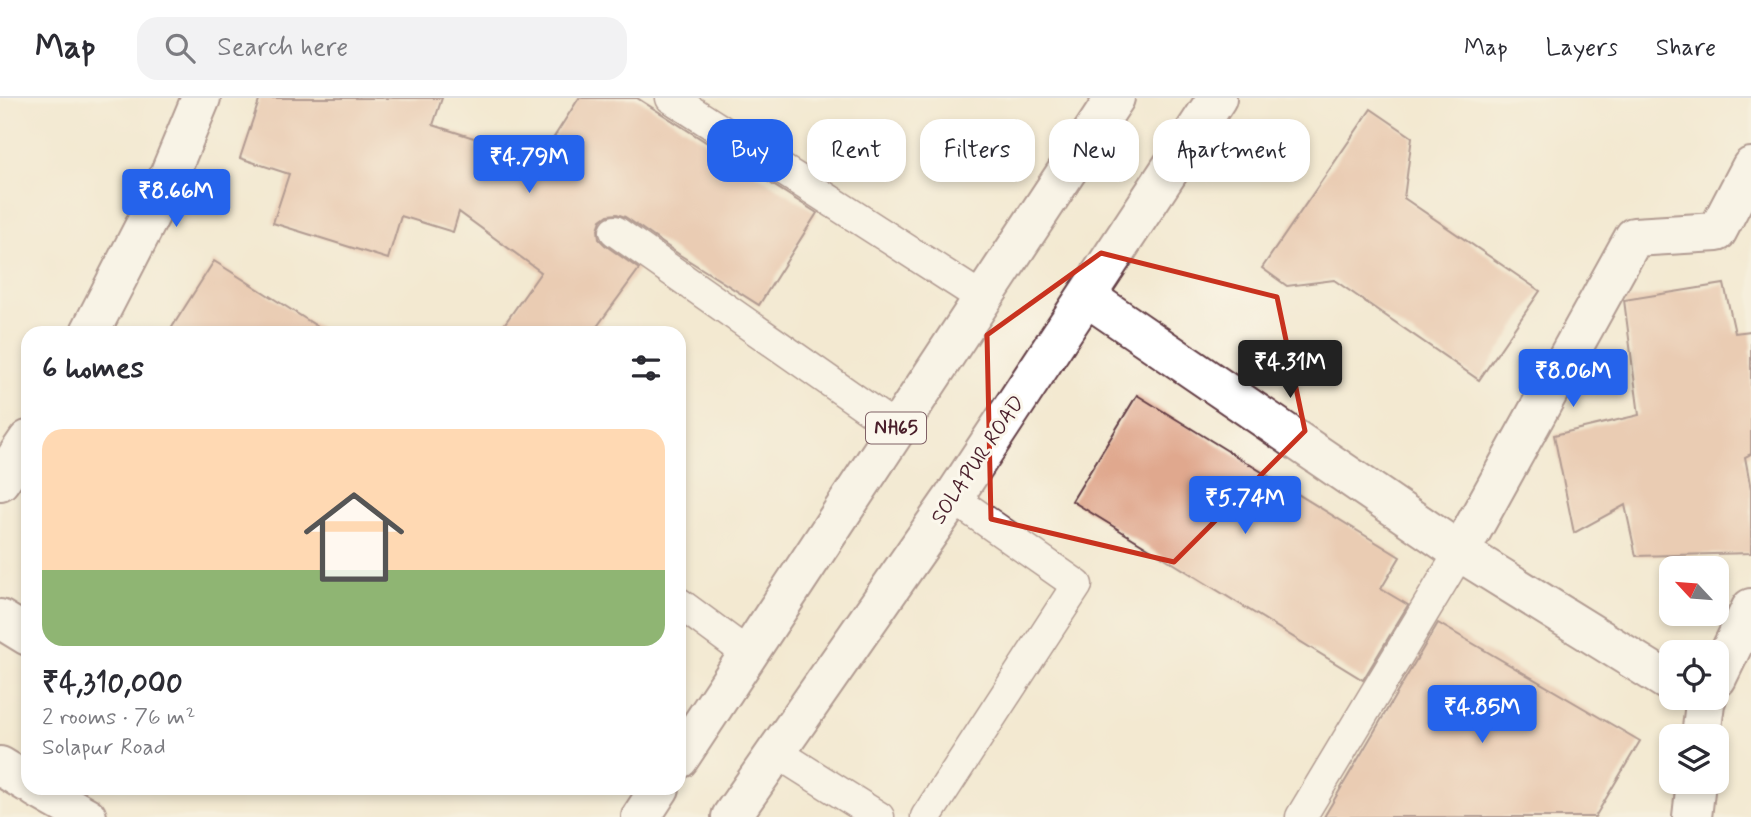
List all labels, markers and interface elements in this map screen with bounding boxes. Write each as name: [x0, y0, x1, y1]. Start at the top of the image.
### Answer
search box: [137, 17, 627, 80]
text: Map: [35, 26, 95, 70]
icon: search: [161, 29, 199, 67]
text: Search here: [217, 31, 348, 65]
text: Map: [1464, 33, 1508, 64]
text: Layers: [1546, 33, 1618, 64]
text: Share: [1656, 33, 1716, 64]
chip: Buy: [707, 119, 793, 182]
chip: Rent: [807, 119, 906, 182]
chip: Filters: [920, 119, 1035, 182]
chip: New: [1049, 119, 1139, 182]
chip: Apartment: [1153, 119, 1310, 182]
pin: ₹4.79M: [472, 136, 586, 195]
text: ₹4.79M: [489, 143, 569, 173]
pin: ₹8.66M: [119, 170, 233, 229]
text: ₹8.66M: [138, 177, 214, 207]
pin: ₹4.31M: [1233, 341, 1347, 400]
text: ₹4.31M: [1254, 348, 1326, 378]
text: 6 homes: [42, 349, 144, 388]
icon: filters: [627, 349, 665, 387]
pin: ₹8.06M: [1516, 350, 1630, 409]
text: ₹8.06M: [1535, 357, 1611, 387]
street label: SOLAPUR ROAD: [925, 390, 1031, 530]
road number: NH65: [866, 412, 926, 444]
icon: home: [291, 474, 417, 600]
pin: ₹5.74M: [1188, 476, 1302, 536]
text: ₹5.74M: [1205, 484, 1285, 514]
north arrow: [1659, 556, 1729, 626]
map controls: [1659, 556, 1729, 794]
button: locate: [1659, 640, 1729, 710]
text: ₹4,310,000: [42, 664, 183, 703]
pin: ₹4.85M: [1425, 686, 1539, 745]
text: ₹4.85M: [1444, 693, 1520, 723]
text: 2 rooms · 76 m²: [42, 703, 195, 733]
button: layers: [1659, 724, 1729, 794]
text: Solapur Road: [42, 733, 166, 763]

